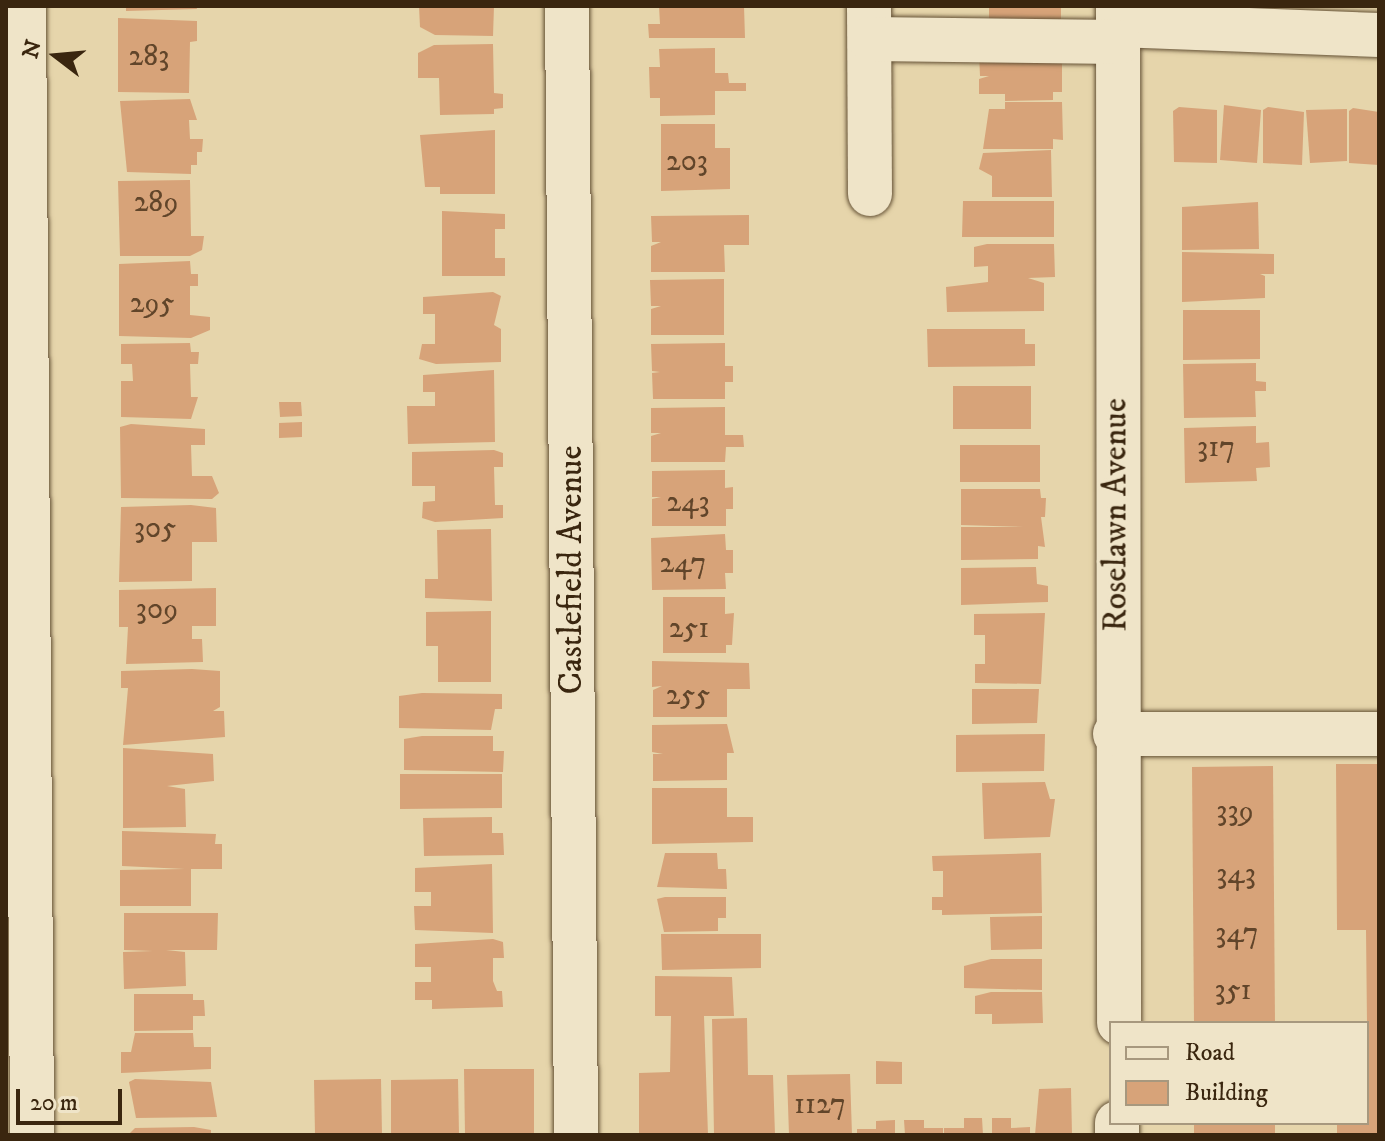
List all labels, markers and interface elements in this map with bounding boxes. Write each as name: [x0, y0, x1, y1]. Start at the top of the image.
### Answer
north arrow: [16, 16, 96, 96]
text: N: [17, 37, 48, 62]
house number: 283: [129, 39, 169, 75]
house number: 203: [666, 144, 708, 180]
house number: 289: [134, 185, 178, 221]
house number: 295: [130, 286, 174, 322]
street label: Roselawn Avenue: [1096, 398, 1136, 632]
house number: 317: [1197, 430, 1235, 466]
street label: Castlefield Avenue: [552, 445, 592, 695]
house number: 243: [666, 485, 710, 521]
house number: 305: [134, 511, 176, 547]
house number: 247: [660, 546, 706, 582]
house number: 309: [136, 592, 178, 628]
house number: 251: [669, 611, 709, 647]
house number: 255: [666, 678, 710, 714]
house number: 339: [1216, 794, 1254, 830]
house number: 343: [1216, 857, 1256, 893]
house number: 347: [1215, 916, 1259, 952]
house number: 351: [1214, 973, 1252, 1009]
legend: [1109, 1021, 1369, 1125]
text: Road: [1185, 1038, 1235, 1068]
scale bar: [20, 1073, 126, 1123]
text: Building: [1185, 1078, 1268, 1108]
house number: 1127: [794, 1087, 846, 1123]
text: 20 m: [30, 1088, 78, 1118]

